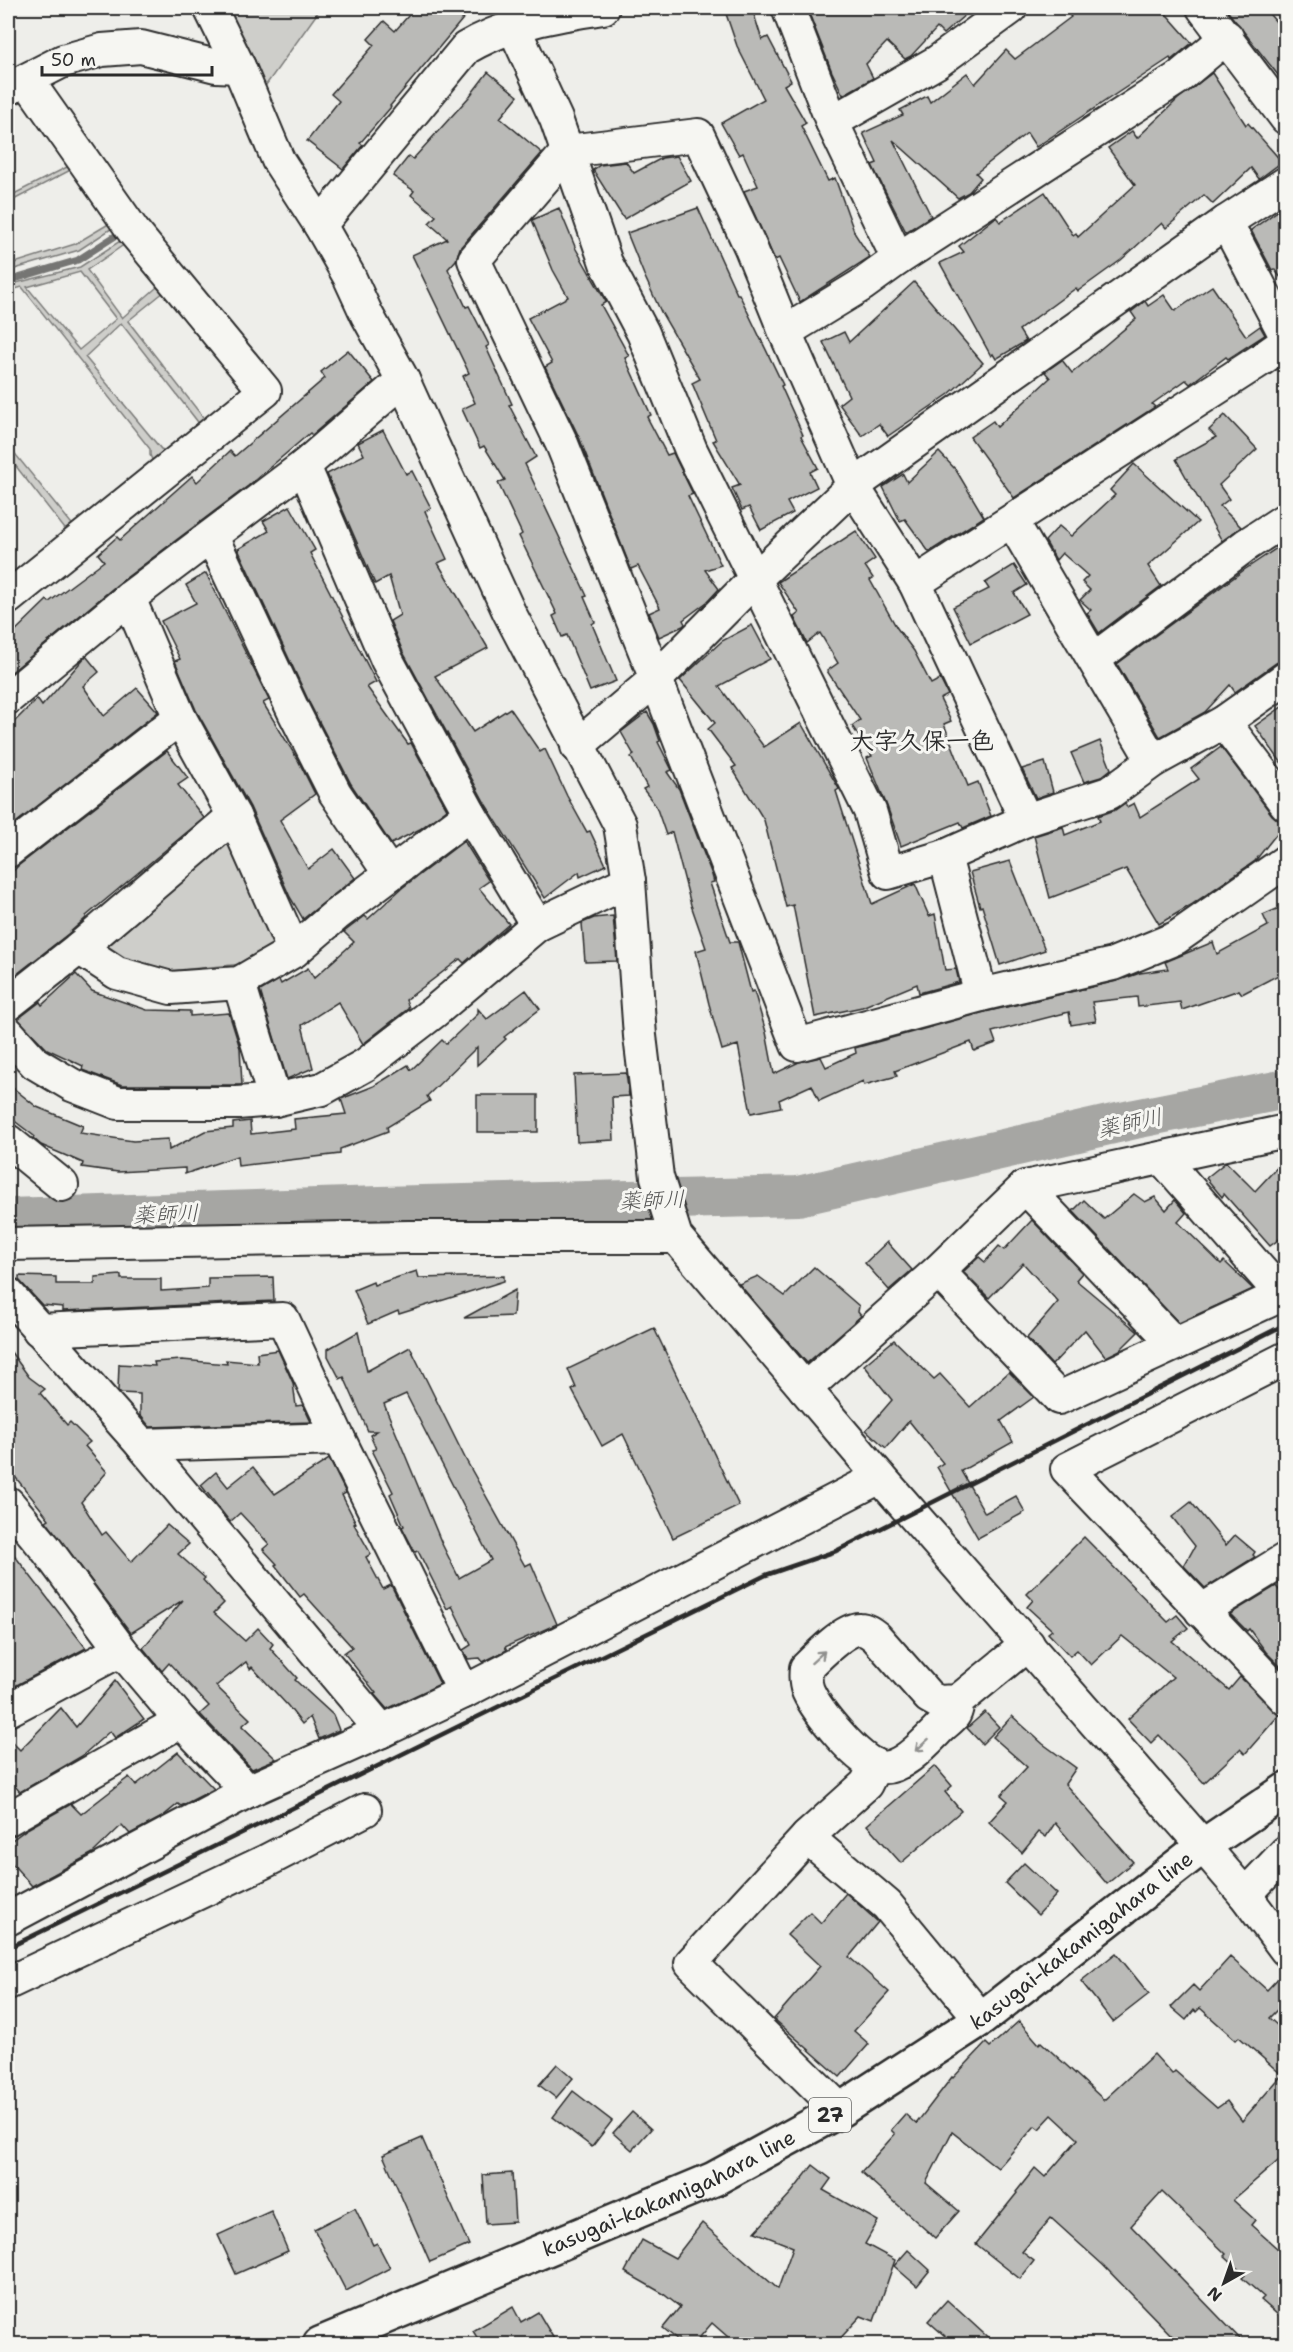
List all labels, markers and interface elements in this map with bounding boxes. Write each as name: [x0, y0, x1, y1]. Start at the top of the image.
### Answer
scale bar: [42, 39, 212, 77]
text: 50 m: [51, 48, 96, 72]
district label: 大字久保一色: [850, 725, 994, 757]
water label: 薬師川: [1095, 1102, 1165, 1144]
water label: 薬師川: [619, 1184, 685, 1216]
water label: 薬師川: [133, 1198, 199, 1230]
one-way arrow: [810, 1650, 825, 1664]
one-way arrow: [915, 1738, 930, 1752]
street label: kasugai-kakamigahara line: [965, 1845, 1199, 2037]
road number: 27: [809, 2098, 851, 2132]
street label: kasugai-kakamigahara line: [538, 2123, 800, 2263]
north arrow: [1194, 2253, 1254, 2313]
text: N: [1203, 2282, 1226, 2306]

